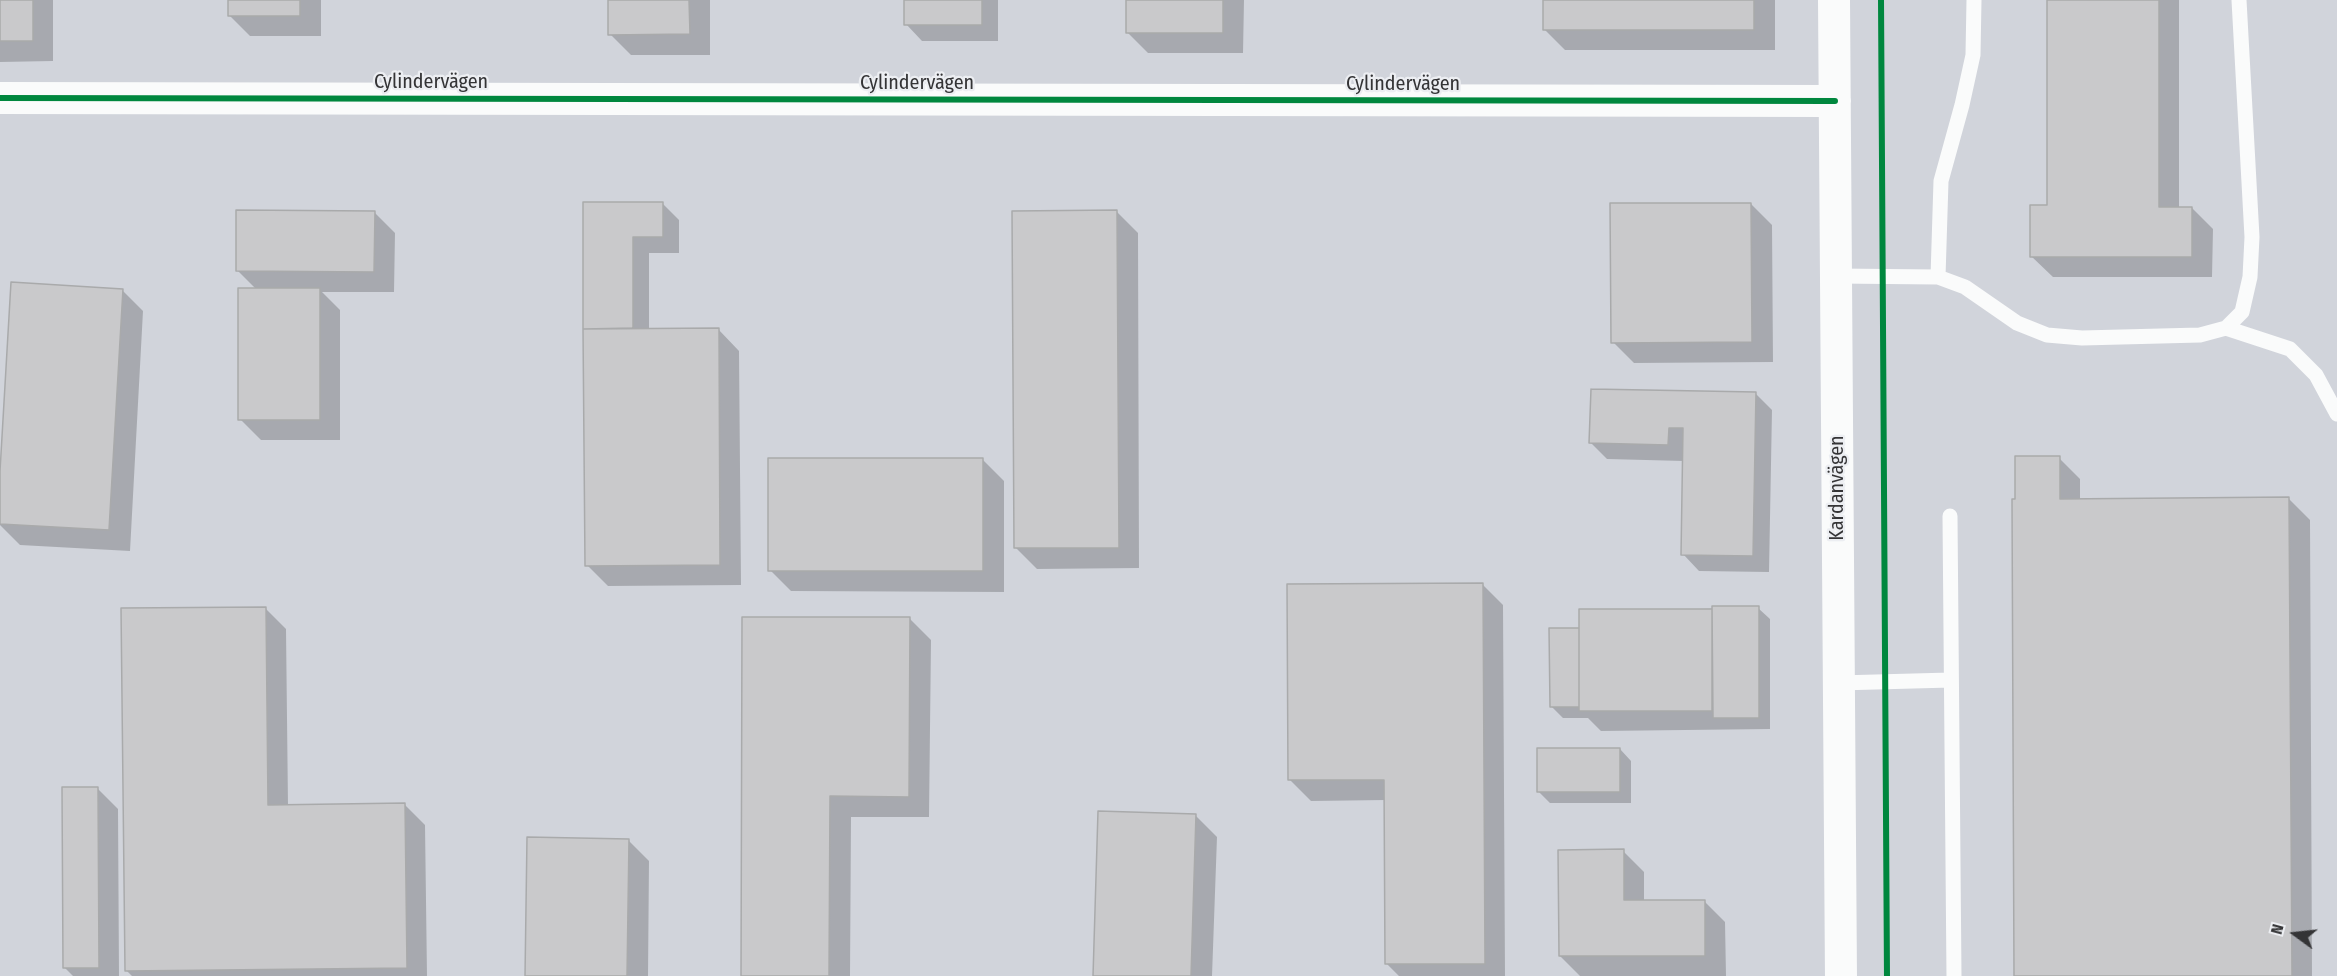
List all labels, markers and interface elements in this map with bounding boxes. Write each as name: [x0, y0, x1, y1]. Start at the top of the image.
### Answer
street label: Cylindervägen: [374, 70, 488, 94]
street label: Cylindervägen: [860, 71, 974, 95]
street label: Cylindervägen: [1346, 72, 1460, 96]
street label: Kardanvägen: [1825, 435, 1849, 541]
north arrow: [2265, 904, 2325, 964]
text: N: [2267, 922, 2288, 936]

